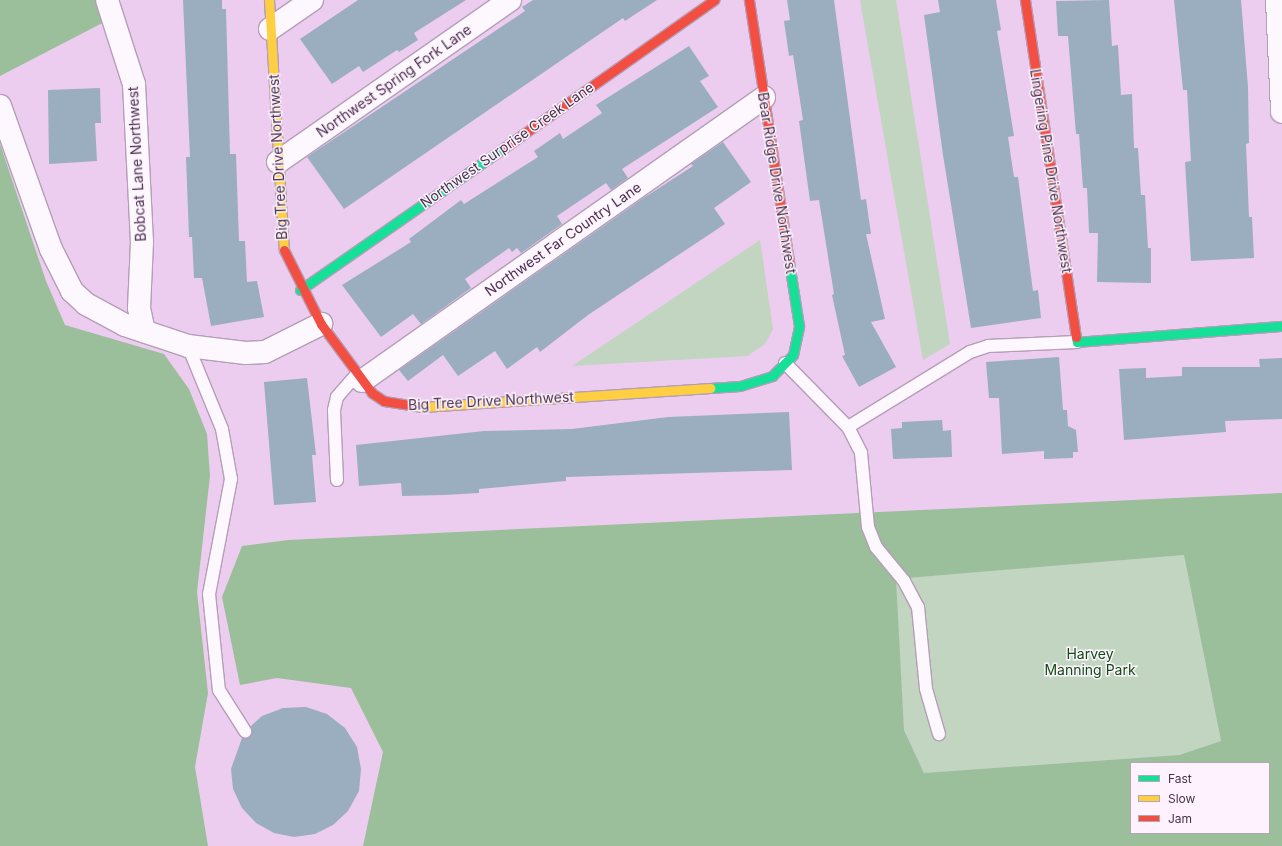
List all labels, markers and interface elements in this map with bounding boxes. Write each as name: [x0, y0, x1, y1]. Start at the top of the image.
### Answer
street label: Northwest Spring Fork Lane: [313, 21, 475, 141]
street label: Lingering Pine Drive Northwest: [1027, 68, 1075, 274]
street label: Big Tree Drive Northwest: [265, 74, 291, 240]
street label: Northwest Surprise Creek Lane: [417, 79, 597, 211]
street label: Bobcat Lane Northwest: [125, 86, 149, 242]
street label: Bear Ridge Drive Northwest: [754, 91, 800, 275]
street label: Northwest Far Country Lane: [482, 179, 644, 299]
street label: Big Tree Drive Northwest: [408, 388, 574, 414]
park label: Harvey Manning Park: [1044, 646, 1136, 678]
legend: [1130, 762, 1270, 834]
text: Fast: [1168, 771, 1192, 786]
text: Slow: [1168, 791, 1195, 806]
text: Jam: [1168, 811, 1192, 826]

